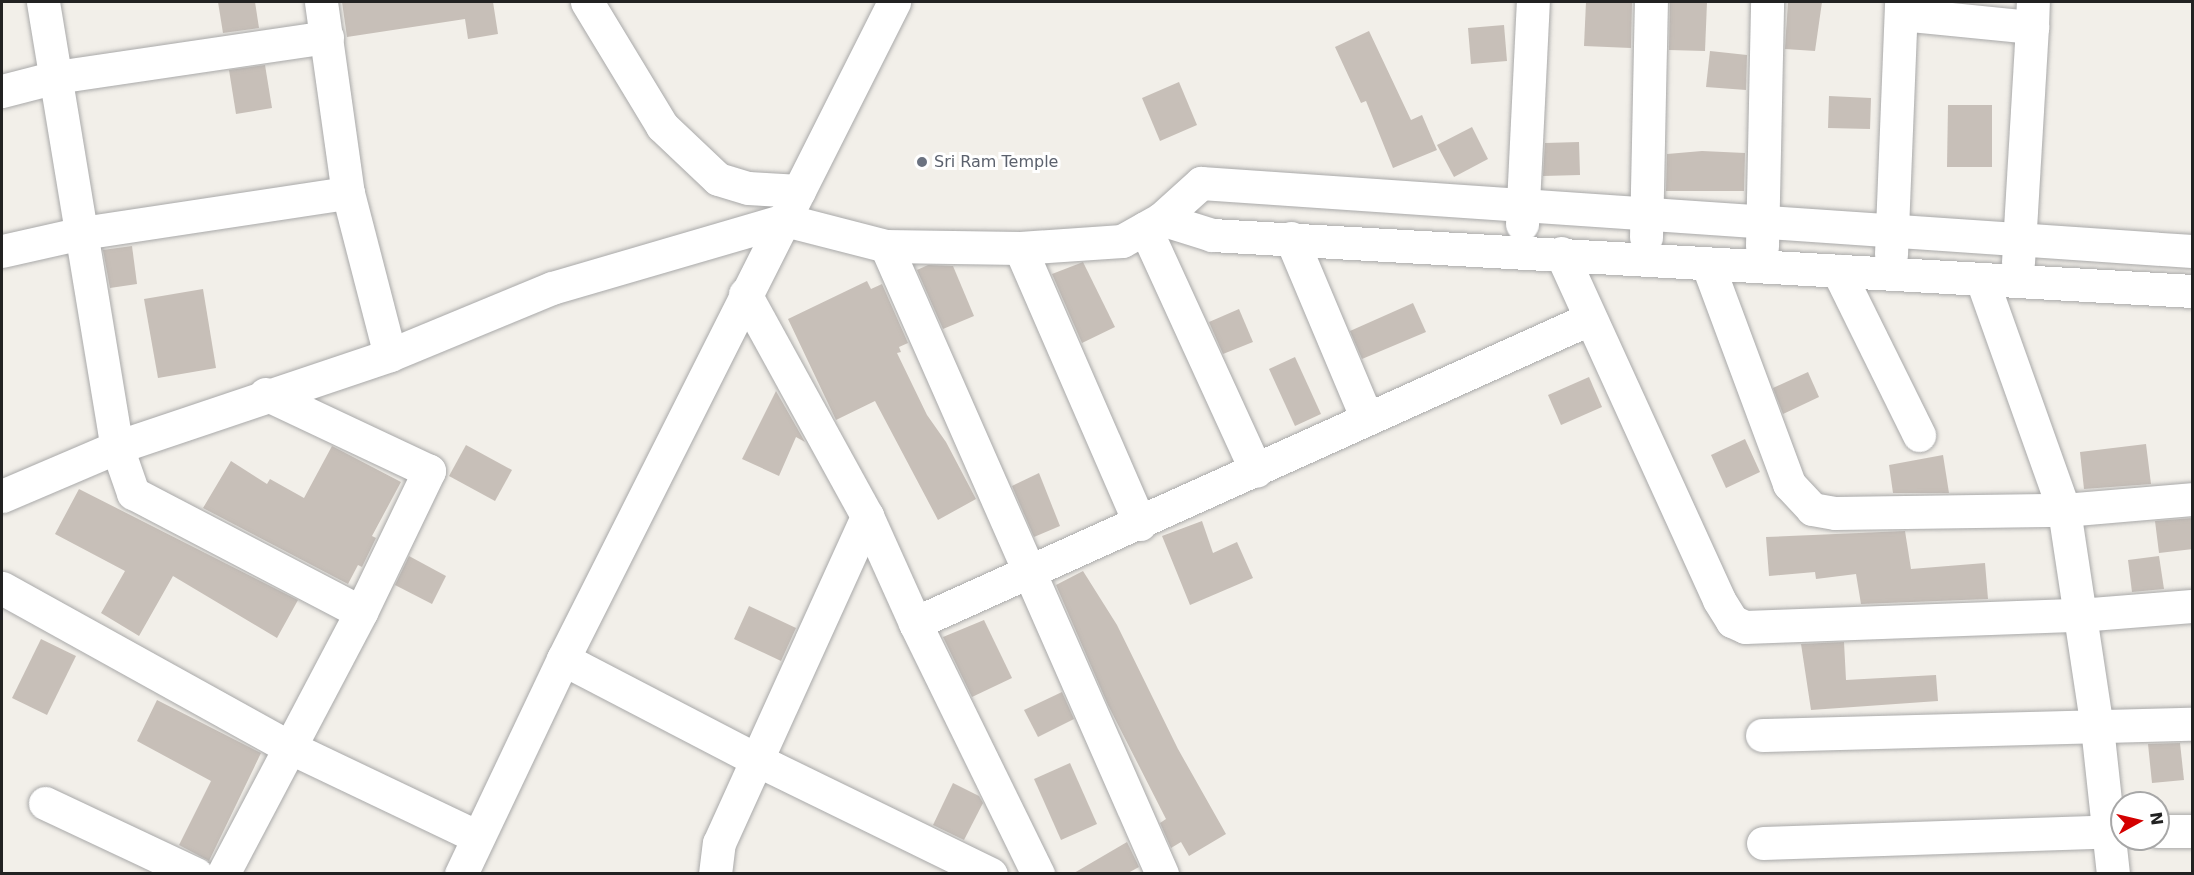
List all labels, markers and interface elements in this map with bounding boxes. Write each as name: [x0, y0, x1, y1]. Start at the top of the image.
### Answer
place label: Sri Ram Temple: [934, 152, 1058, 172]
marker: Sri Ram Temple: [915, 155, 929, 169]
north arrow: [2110, 791, 2170, 851]
text: N: [2146, 811, 2167, 827]

